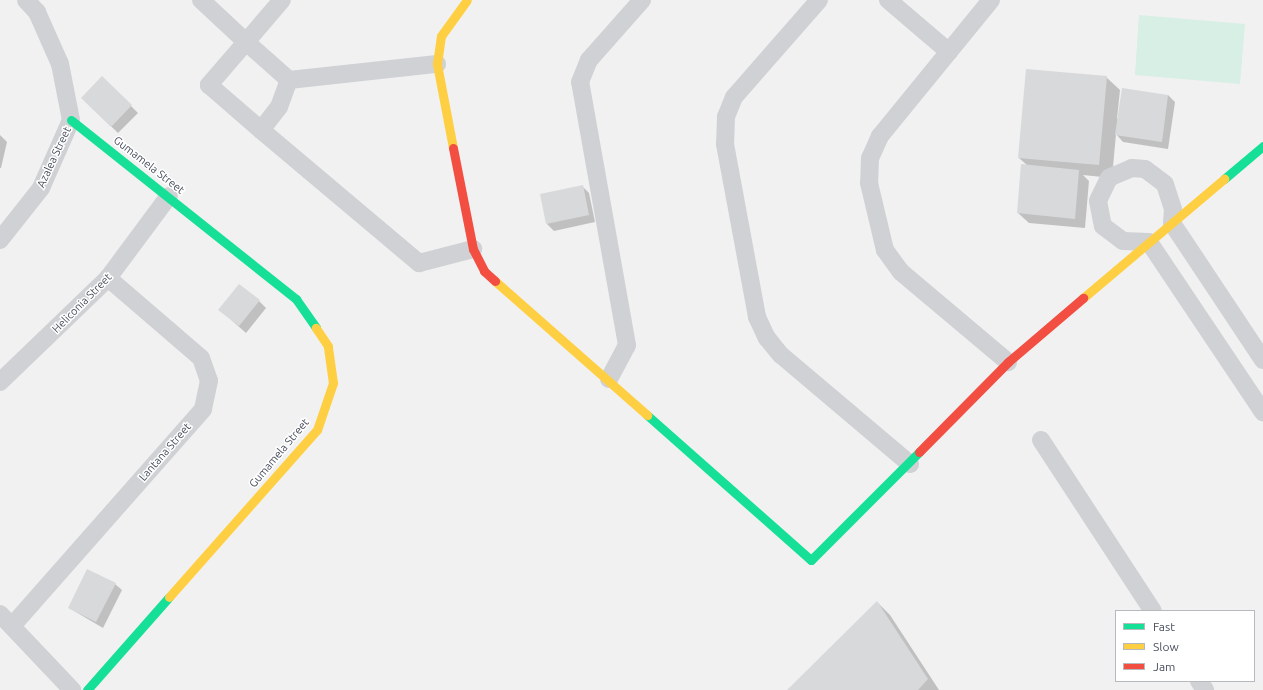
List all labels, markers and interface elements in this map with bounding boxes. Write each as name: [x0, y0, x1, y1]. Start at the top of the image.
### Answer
street label: Azalea Street: [34, 124, 74, 190]
street label: Gumamela Street: [111, 133, 187, 197]
street label: Heliconia Street: [50, 271, 114, 335]
street label: Gumamela Street: [246, 416, 312, 490]
street label: Lantana Street: [136, 420, 194, 484]
legend: [1115, 610, 1255, 682]
text: Fast: [1153, 620, 1175, 633]
text: Slow: [1153, 640, 1179, 653]
text: Jam: [1153, 660, 1175, 673]

